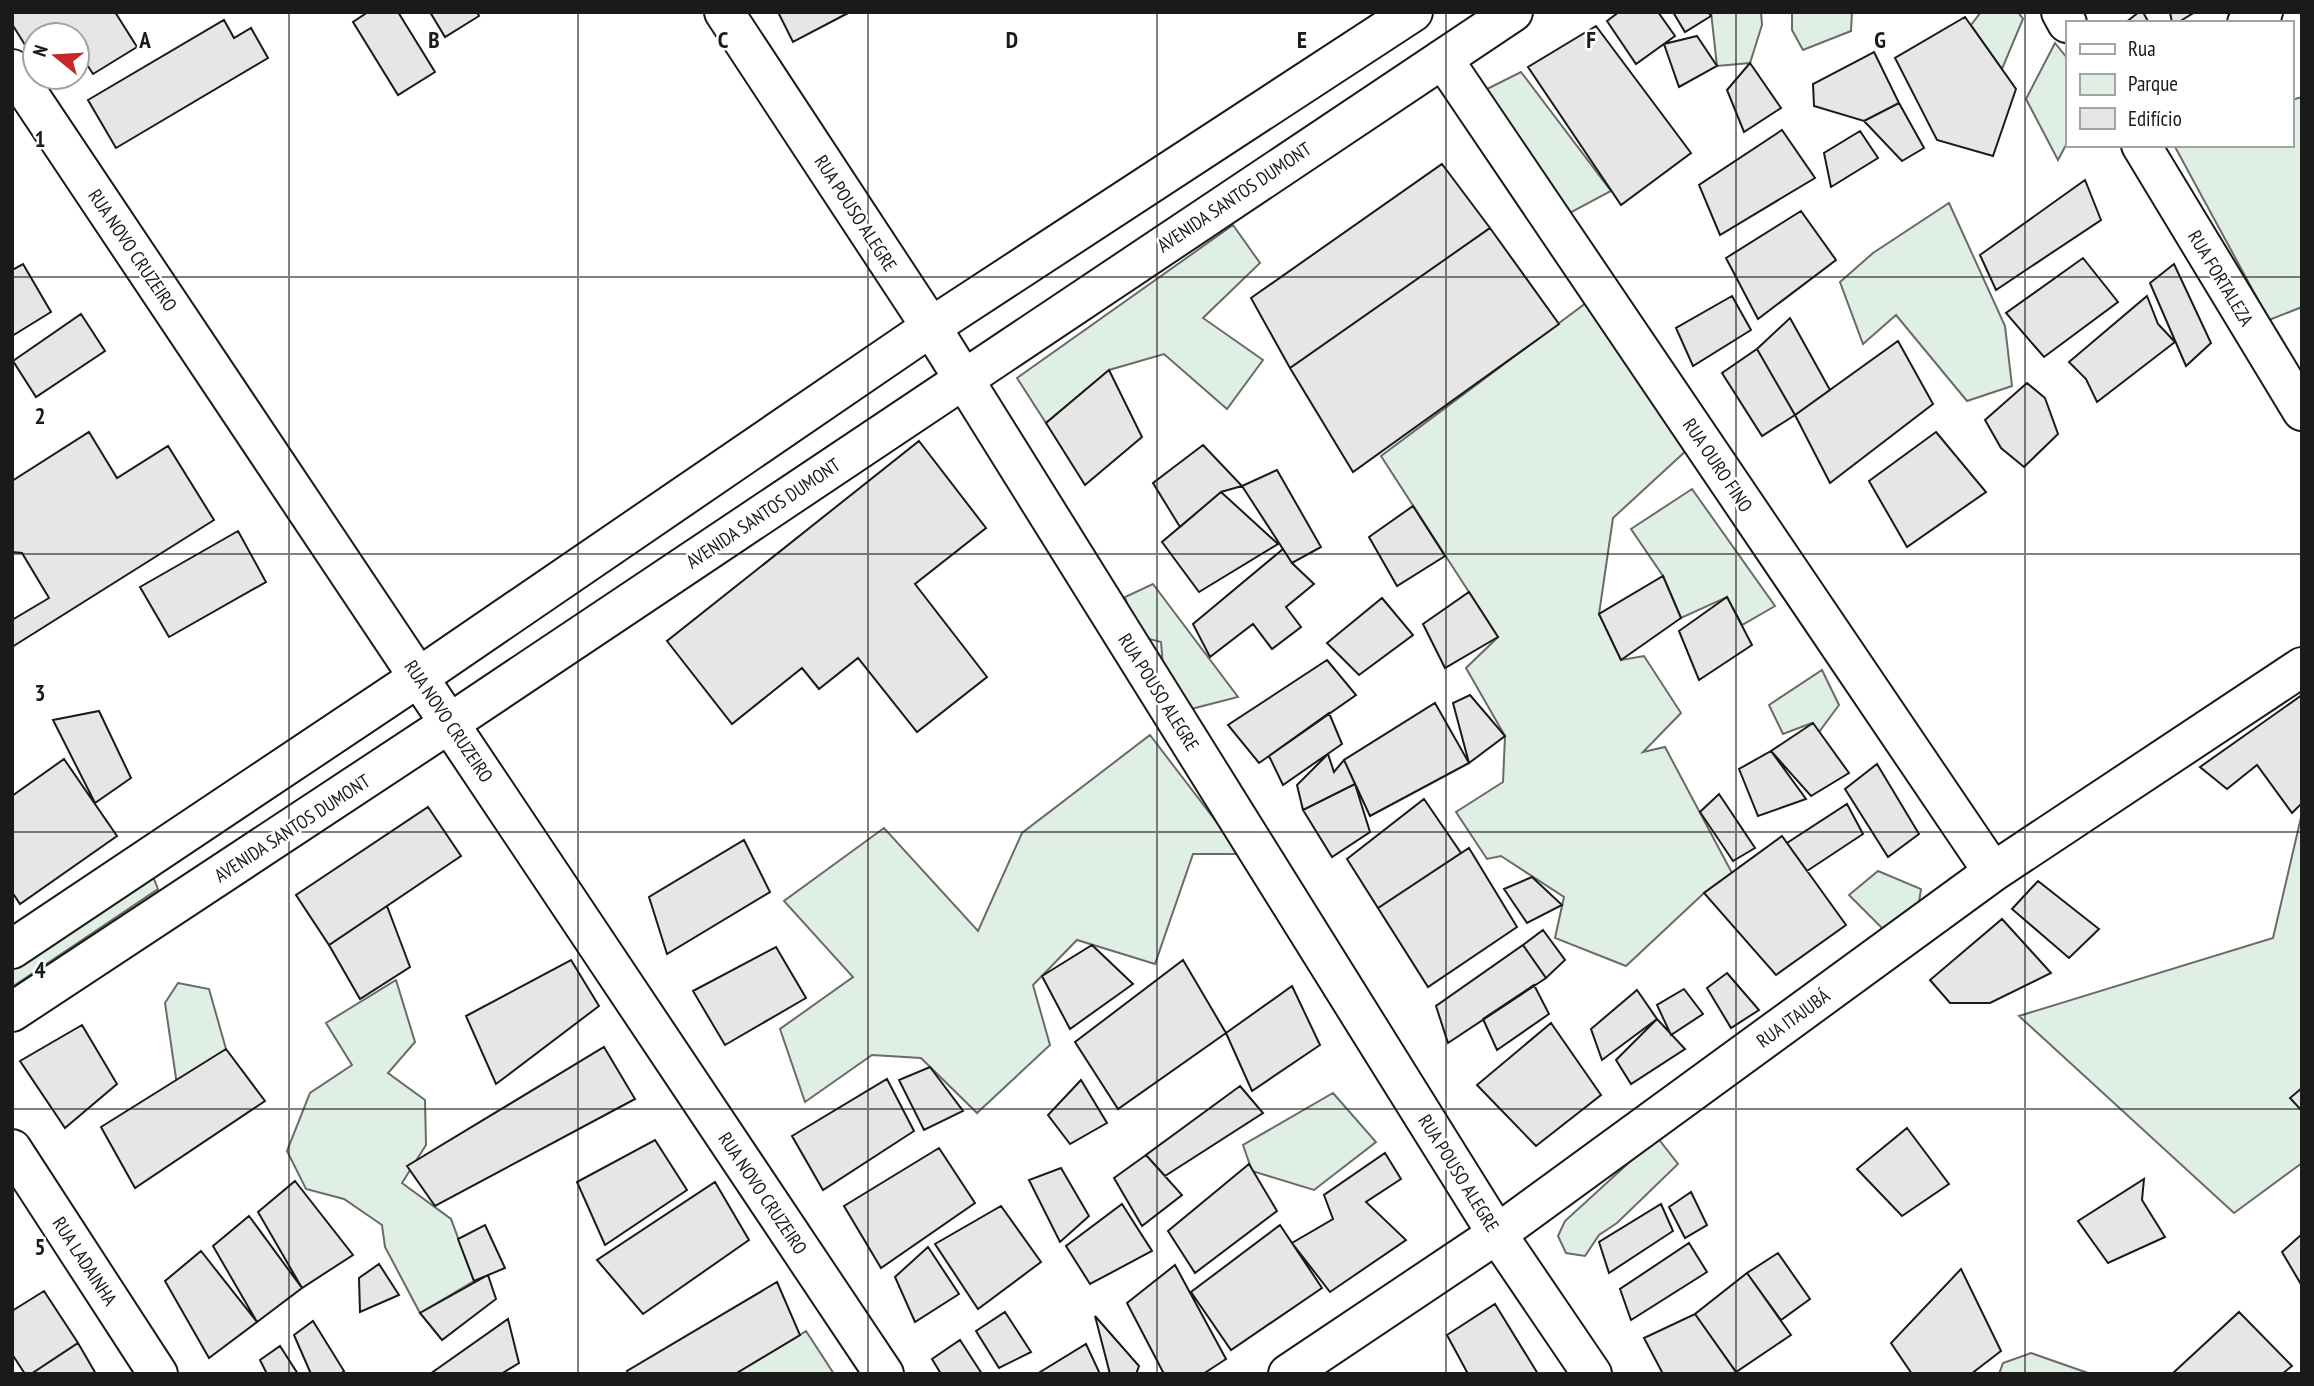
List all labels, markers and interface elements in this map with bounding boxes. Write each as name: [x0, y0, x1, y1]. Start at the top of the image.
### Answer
north arrow: [21, 21, 91, 91]
legend: [2066, 21, 2293, 147]
text: A: [138, 25, 151, 54]
text: B: [428, 25, 440, 54]
text: C: [718, 25, 729, 54]
text: D: [1006, 25, 1018, 54]
text: E: [1297, 25, 1307, 54]
text: F: [1586, 25, 1596, 54]
text: G: [1874, 25, 1886, 54]
text: Rua: [2128, 35, 2156, 62]
text: N: [27, 42, 53, 59]
text: Parque: [2128, 70, 2178, 97]
text: Edifício: [2128, 105, 2182, 132]
text: 1: [35, 124, 46, 153]
street label: AVENIDA SANTOS DUMONT: [1152, 136, 1316, 257]
street label: RUA POUSO ALEGRE: [810, 150, 902, 276]
street label: RUA NOVO CRUZEIRO: [83, 184, 183, 316]
street label: RUA FORTALEZA: [2183, 226, 2259, 330]
text: 2: [35, 401, 46, 430]
street label: RUA OURO FINO: [1678, 414, 1758, 516]
street label: AVENIDA SANTOS DUMONT: [681, 452, 845, 573]
street label: RUA POUSO ALEGRE: [1113, 629, 1205, 755]
street label: RUA NOVO CRUZEIRO: [399, 655, 499, 787]
text: 3: [35, 678, 46, 707]
street label: AVENIDA SANTOS DUMONT: [210, 768, 375, 887]
text: 4: [35, 955, 46, 984]
street label: RUA ITAJUBÁ: [1752, 983, 1834, 1053]
street label: RUA POUSO ALEGRE: [1413, 1110, 1505, 1236]
street label: RUA NOVO CRUZEIRO: [713, 1127, 813, 1259]
street label: RUA LADAINHA: [47, 1212, 123, 1310]
text: 5: [35, 1232, 46, 1261]

